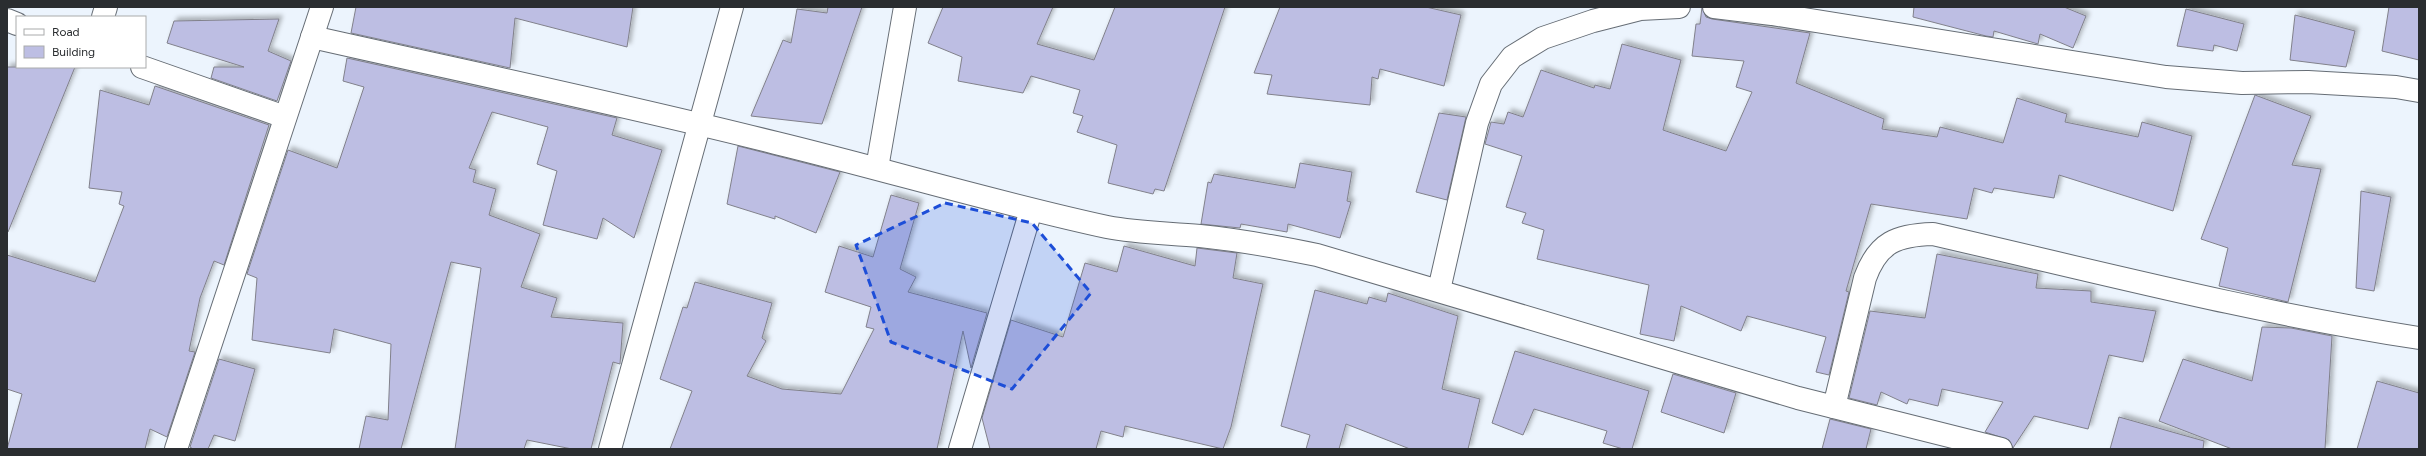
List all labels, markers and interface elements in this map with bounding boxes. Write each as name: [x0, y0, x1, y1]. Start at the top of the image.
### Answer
legend: [16, 16, 146, 68]
text: Road: [52, 25, 80, 39]
text: Building: [52, 45, 95, 59]

